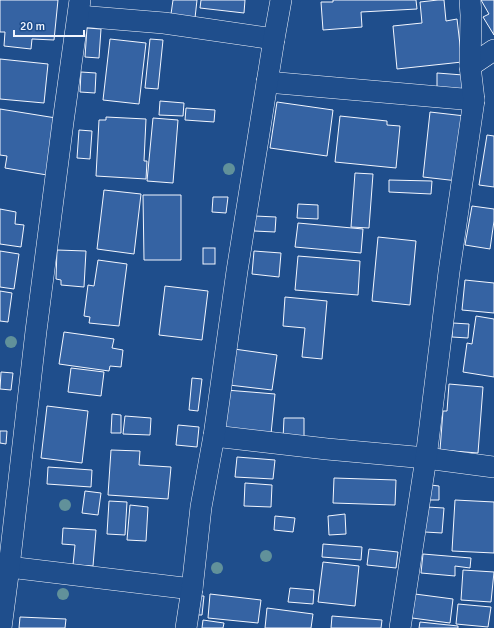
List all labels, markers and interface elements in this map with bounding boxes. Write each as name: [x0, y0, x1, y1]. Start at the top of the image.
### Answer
scale bar: [14, 12, 84, 38]
text: 20 m: [20, 19, 45, 34]

